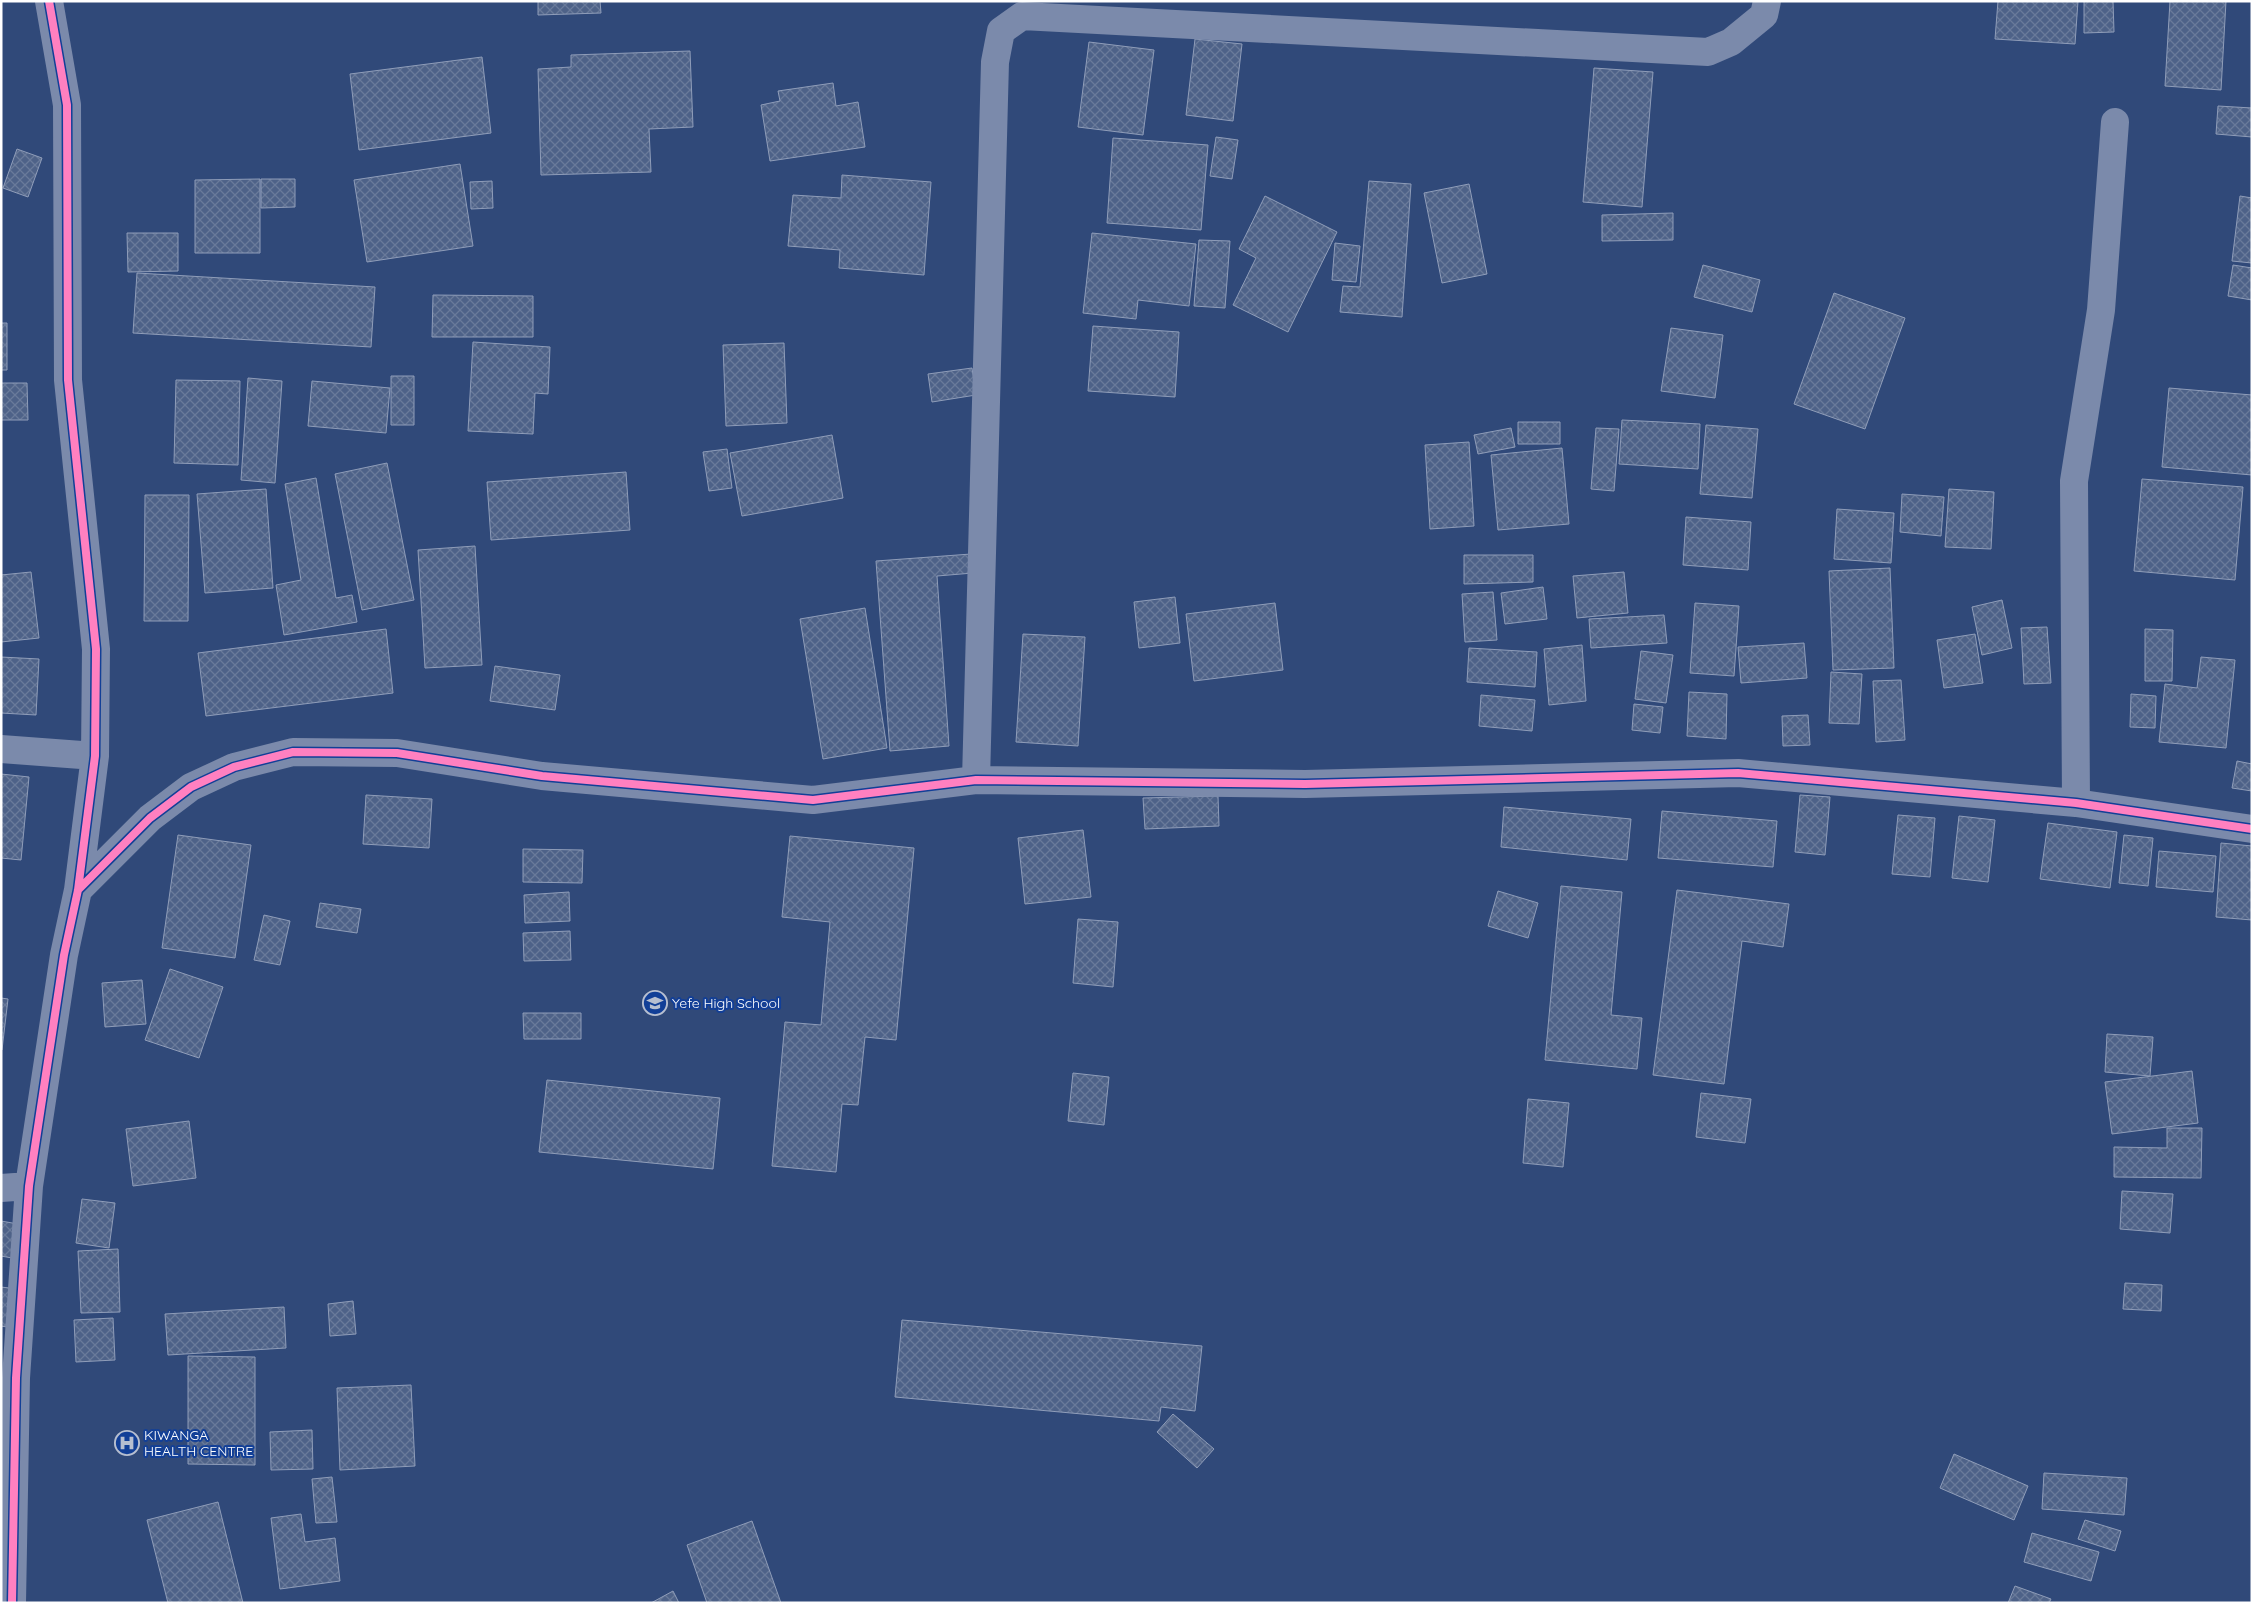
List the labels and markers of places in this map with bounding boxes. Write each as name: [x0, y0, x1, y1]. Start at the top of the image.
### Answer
school or university icon: Yefe High School: [642, 990, 668, 1016]
place label: Yefe High School: [672, 994, 780, 1012]
place label: KIWANGA HEALTH CENTRE: [144, 1426, 253, 1460]
hospital icon: KIWANGA HEALTH CENTRE: [114, 1430, 140, 1456]

